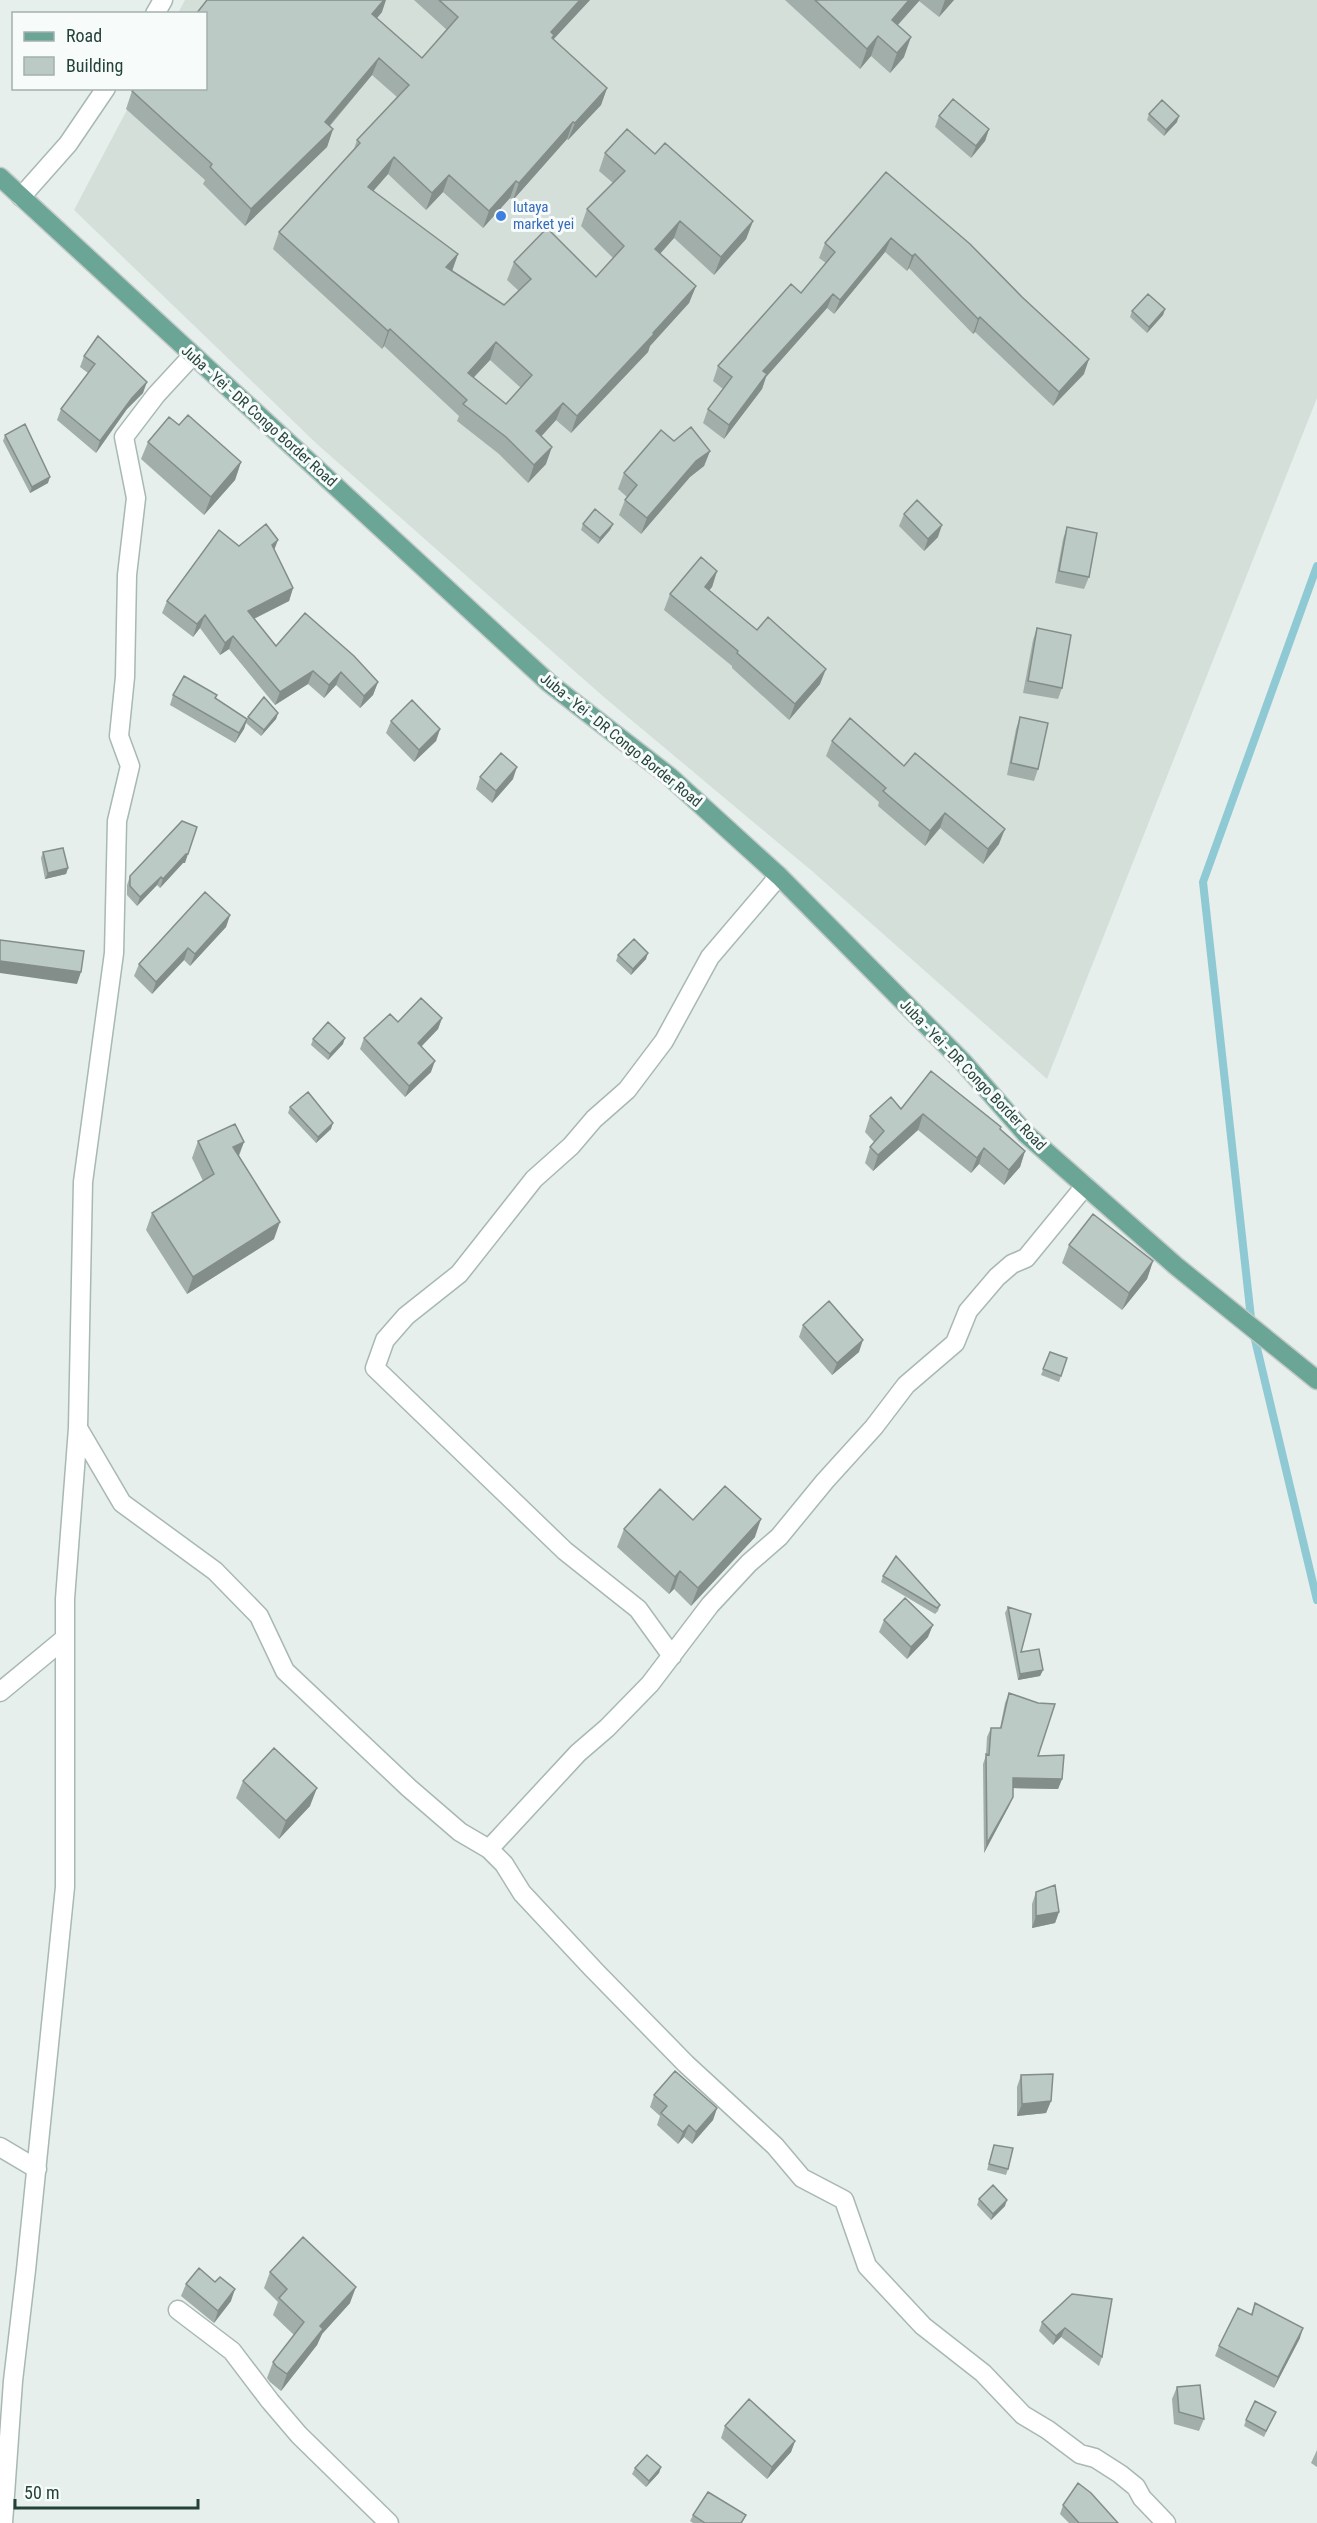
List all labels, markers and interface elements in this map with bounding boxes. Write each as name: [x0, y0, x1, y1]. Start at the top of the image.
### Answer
legend: [12, 12, 207, 90]
text: Road: [66, 25, 102, 46]
text: Building: [66, 55, 123, 76]
place label: lutaya market yei: [513, 198, 574, 233]
marker: lutaya market yei: [494, 209, 508, 223]
street label: Juba - Yei - DR Congo Border Road: [178, 342, 340, 490]
street label: Juba - Yei - DR Congo Border Road: [537, 669, 705, 811]
street label: Juba - Yei - DR Congo Border Road: [896, 996, 1050, 1154]
scale bar: [15, 2472, 198, 2510]
text: 50 m: [24, 2482, 59, 2503]

